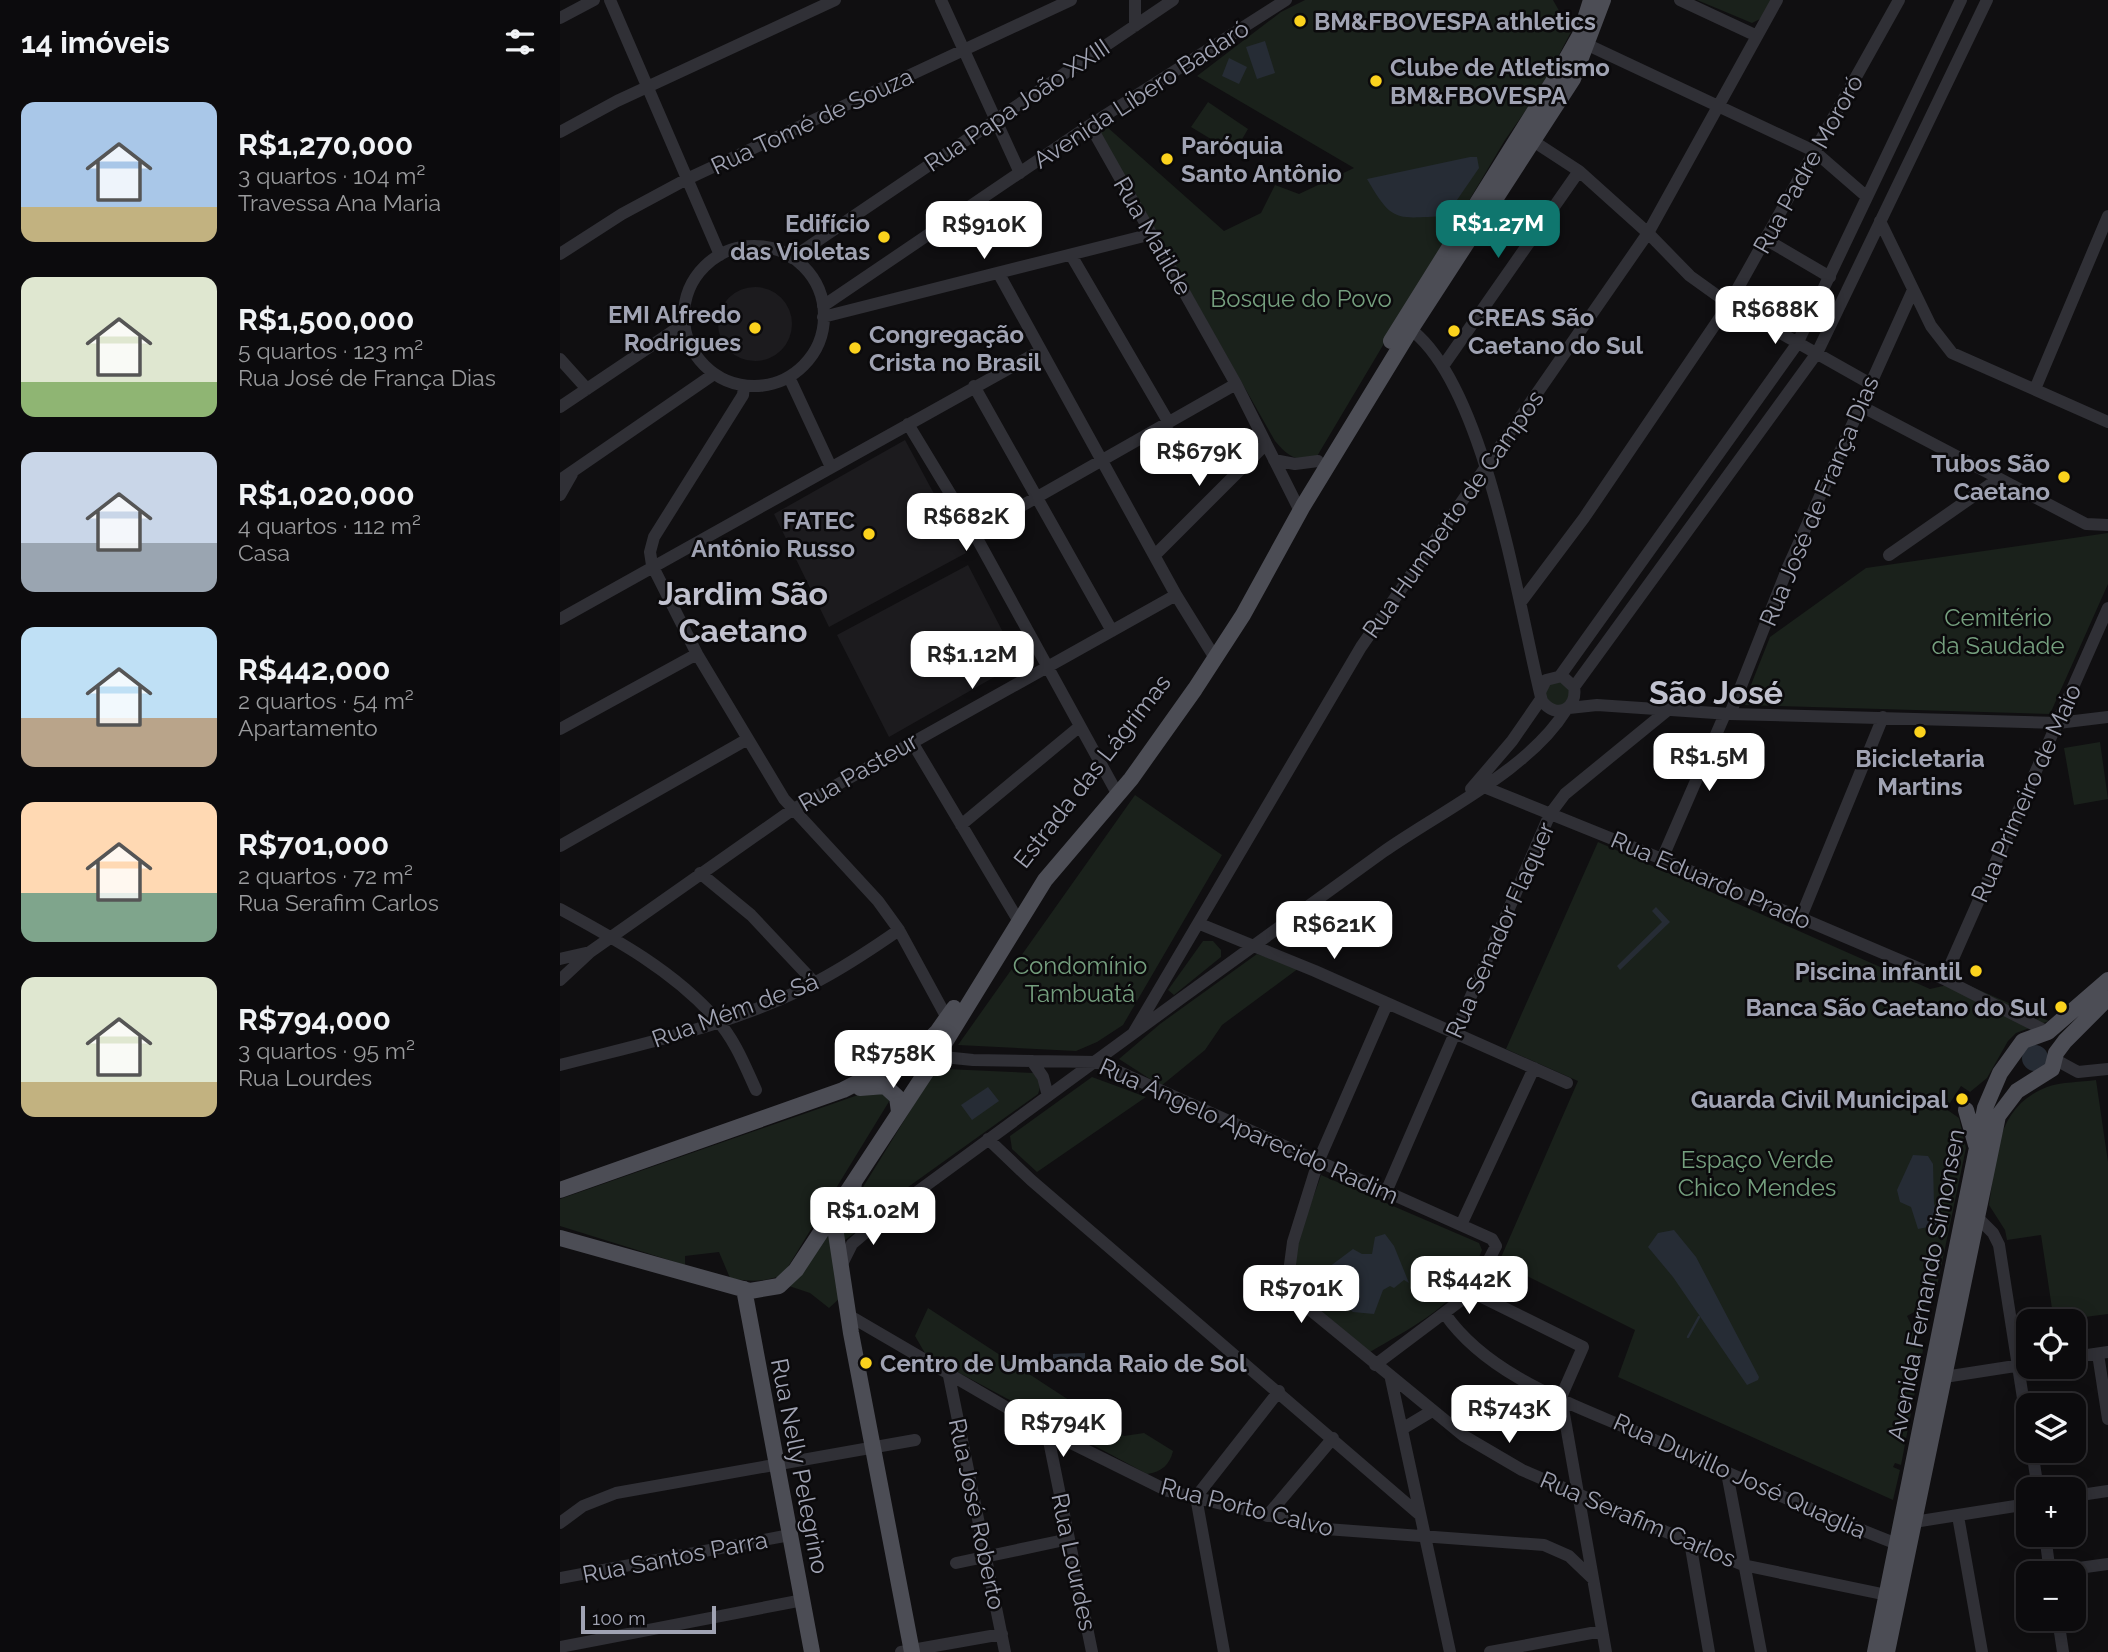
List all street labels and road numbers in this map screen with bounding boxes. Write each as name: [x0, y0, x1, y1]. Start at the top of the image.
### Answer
street label: Avenida Líbero Badaró: [1028, 13, 1254, 175]
street label: Rua Papa João XXIII: [919, 32, 1115, 178]
street label: Rua Tomé de Souza: [706, 61, 918, 181]
street label: Rua Padre Mororó: [1747, 70, 1869, 258]
street label: Rua Matilde: [1108, 172, 1198, 300]
street label: Rua José de França Dias: [1753, 372, 1885, 630]
street label: Rua Humberto de Campos: [1356, 384, 1550, 644]
street label: Estrada das Lágrimas: [1007, 668, 1177, 874]
street label: Rua Primeiro de Maio: [1965, 679, 2087, 907]
street label: Rua Pasteur: [793, 726, 923, 818]
street label: Rua Senador Flaquer: [1439, 817, 1561, 1042]
street label: Rua Eduardo Prado: [1607, 825, 1815, 935]
street label: Rua Mém de Sá: [648, 966, 822, 1054]
street label: Rua Ângelo Aparecido Radim: [1095, 1052, 1403, 1210]
street label: Avenida Fernando Simonsen: [1881, 1126, 1971, 1444]
street label: Rua Nelly Pelegrino: [765, 1356, 835, 1576]
street label: Rua Duvillo José Quaglia: [1609, 1407, 1871, 1545]
street label: Rua José Roberto: [943, 1416, 1011, 1612]
street label: Rua Serafim Carlos: [1536, 1465, 1740, 1573]
street label: Rua Porto Calvo: [1158, 1472, 1336, 1542]
street label: Rua Lourdes: [1045, 1491, 1103, 1633]
street label: Rua Santos Parra: [580, 1525, 770, 1589]

